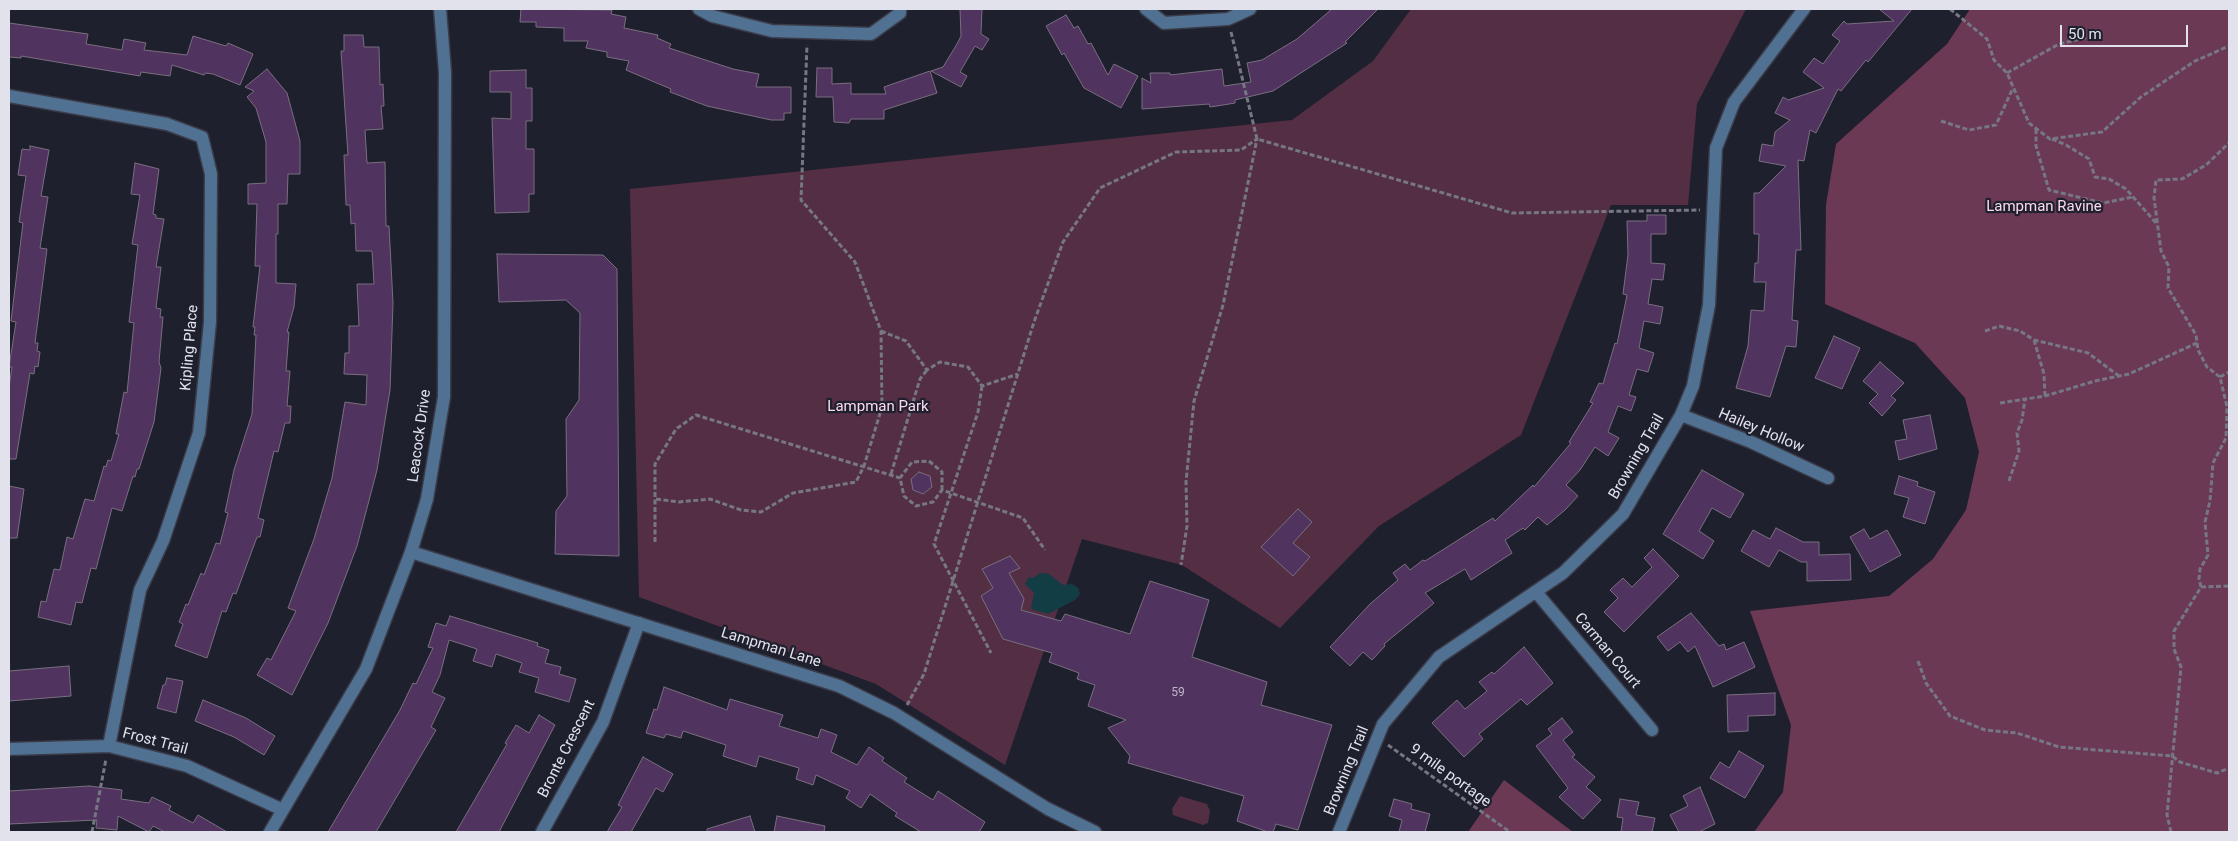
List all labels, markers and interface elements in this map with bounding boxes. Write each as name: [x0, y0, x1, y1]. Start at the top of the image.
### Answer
scale bar: [2063, 15, 2190, 47]
text: 50 m: [2068, 25, 2102, 43]
park label: Lampman Ravine: [1986, 198, 2102, 216]
street label: Kipling Place: [177, 304, 203, 392]
street label: Leacock Drive: [405, 388, 435, 484]
park label: Lampman Park: [827, 398, 929, 416]
street label: Hailey Hollow: [1716, 405, 1806, 457]
street label: Browning Trail: [1605, 411, 1669, 503]
street label: Carman Court: [1570, 609, 1644, 693]
street label: Lampman Lane: [719, 624, 823, 672]
house number: 59: [1171, 686, 1185, 700]
street label: Bronte Crescent: [535, 697, 599, 801]
street label: Browning Trail: [1321, 724, 1373, 818]
street label: Frost Trail: [121, 725, 189, 759]
street label: 9 mile portage: [1406, 740, 1494, 812]

